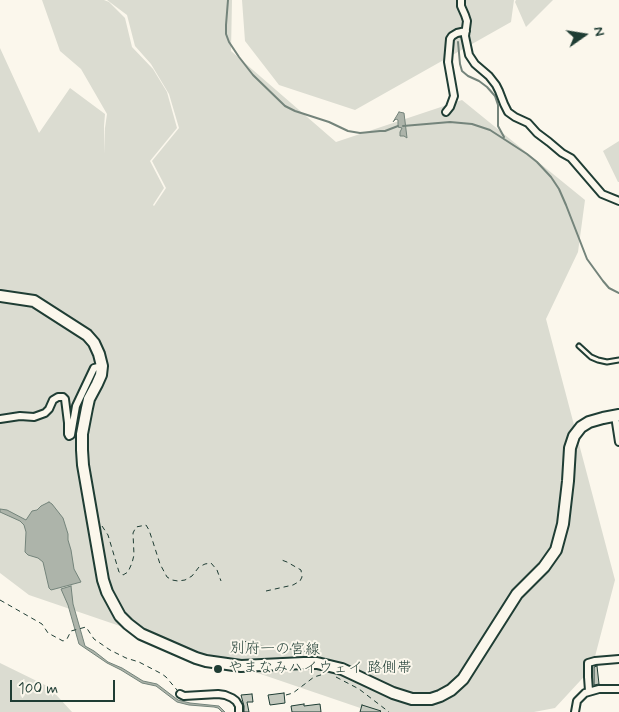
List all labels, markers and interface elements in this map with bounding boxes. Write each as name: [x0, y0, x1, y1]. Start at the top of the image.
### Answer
north arrow: [559, 10, 609, 60]
text: N: [589, 25, 608, 38]
street label: 別府一の宮線: [230, 640, 320, 660]
place label: やまなみハイウェイ 路側帯: [228, 660, 412, 678]
marker: やまなみハイウェイ 路側帯: [212, 663, 224, 675]
scale bar: [12, 670, 118, 702]
text: 100 m: [18, 679, 58, 699]

